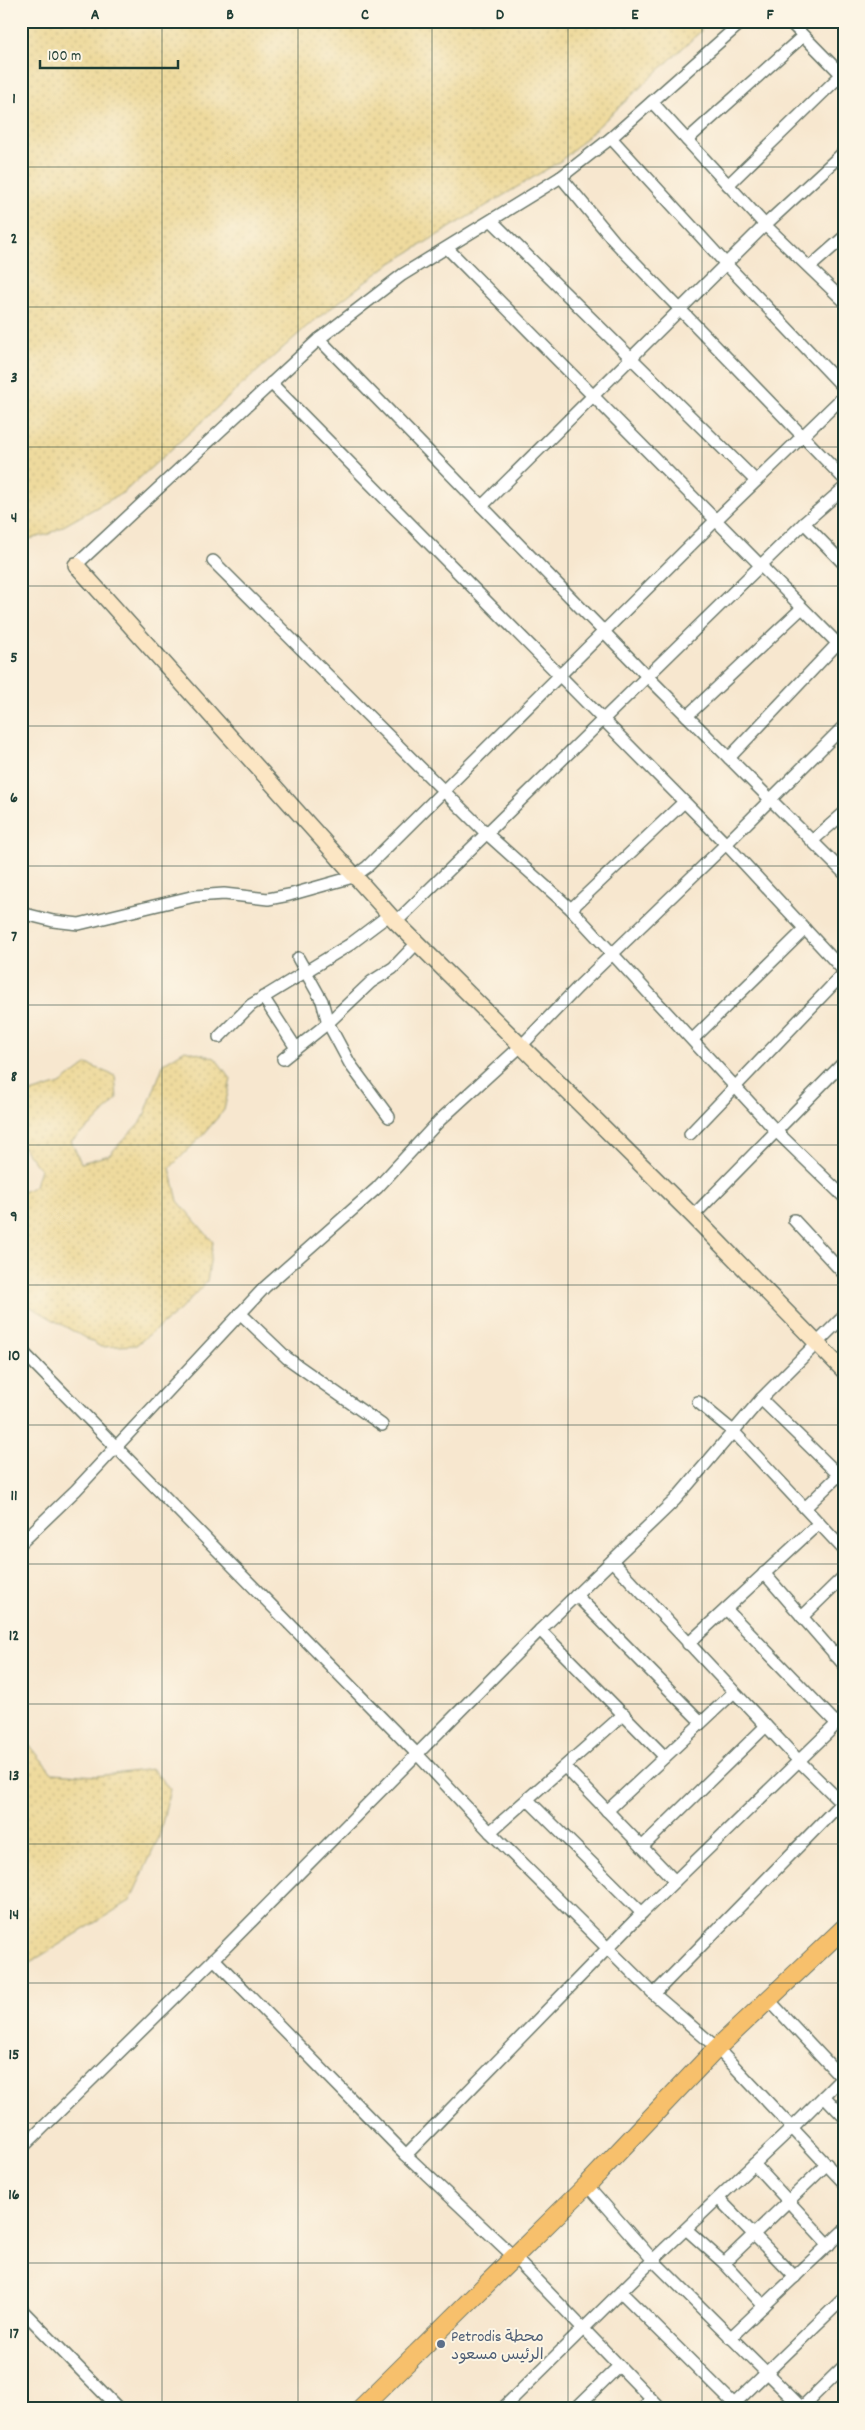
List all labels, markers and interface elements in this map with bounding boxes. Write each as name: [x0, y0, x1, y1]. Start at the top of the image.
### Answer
text: A: [91, 4, 100, 27]
text: B: [226, 4, 234, 27]
text: C: [361, 4, 369, 27]
text: D: [496, 4, 505, 27]
text: E: [631, 4, 639, 27]
text: F: [766, 4, 774, 27]
scale bar: [40, 38, 178, 70]
text: 100 m: [48, 46, 81, 68]
text: 1: [12, 88, 16, 111]
text: 2: [11, 228, 18, 251]
text: 3: [10, 367, 18, 390]
text: 4: [11, 507, 17, 530]
text: 5: [10, 647, 18, 670]
text: 6: [10, 787, 18, 810]
text: 7: [11, 926, 17, 949]
text: 8: [11, 1066, 18, 1089]
text: 9: [10, 1206, 18, 1229]
text: 10: [8, 1345, 20, 1368]
text: 11: [10, 1485, 18, 1508]
text: 12: [9, 1625, 19, 1648]
text: 13: [9, 1765, 19, 1788]
text: 14: [9, 1904, 19, 1927]
text: 15: [9, 2044, 19, 2067]
text: 16: [8, 2184, 20, 2207]
text: 17: [9, 2323, 19, 2346]
place label: Petrodis محطة الرئيس مسعود: [451, 2326, 544, 2367]
marker: Petrodis محطة الرئيس مسعود: [435, 2338, 447, 2350]

